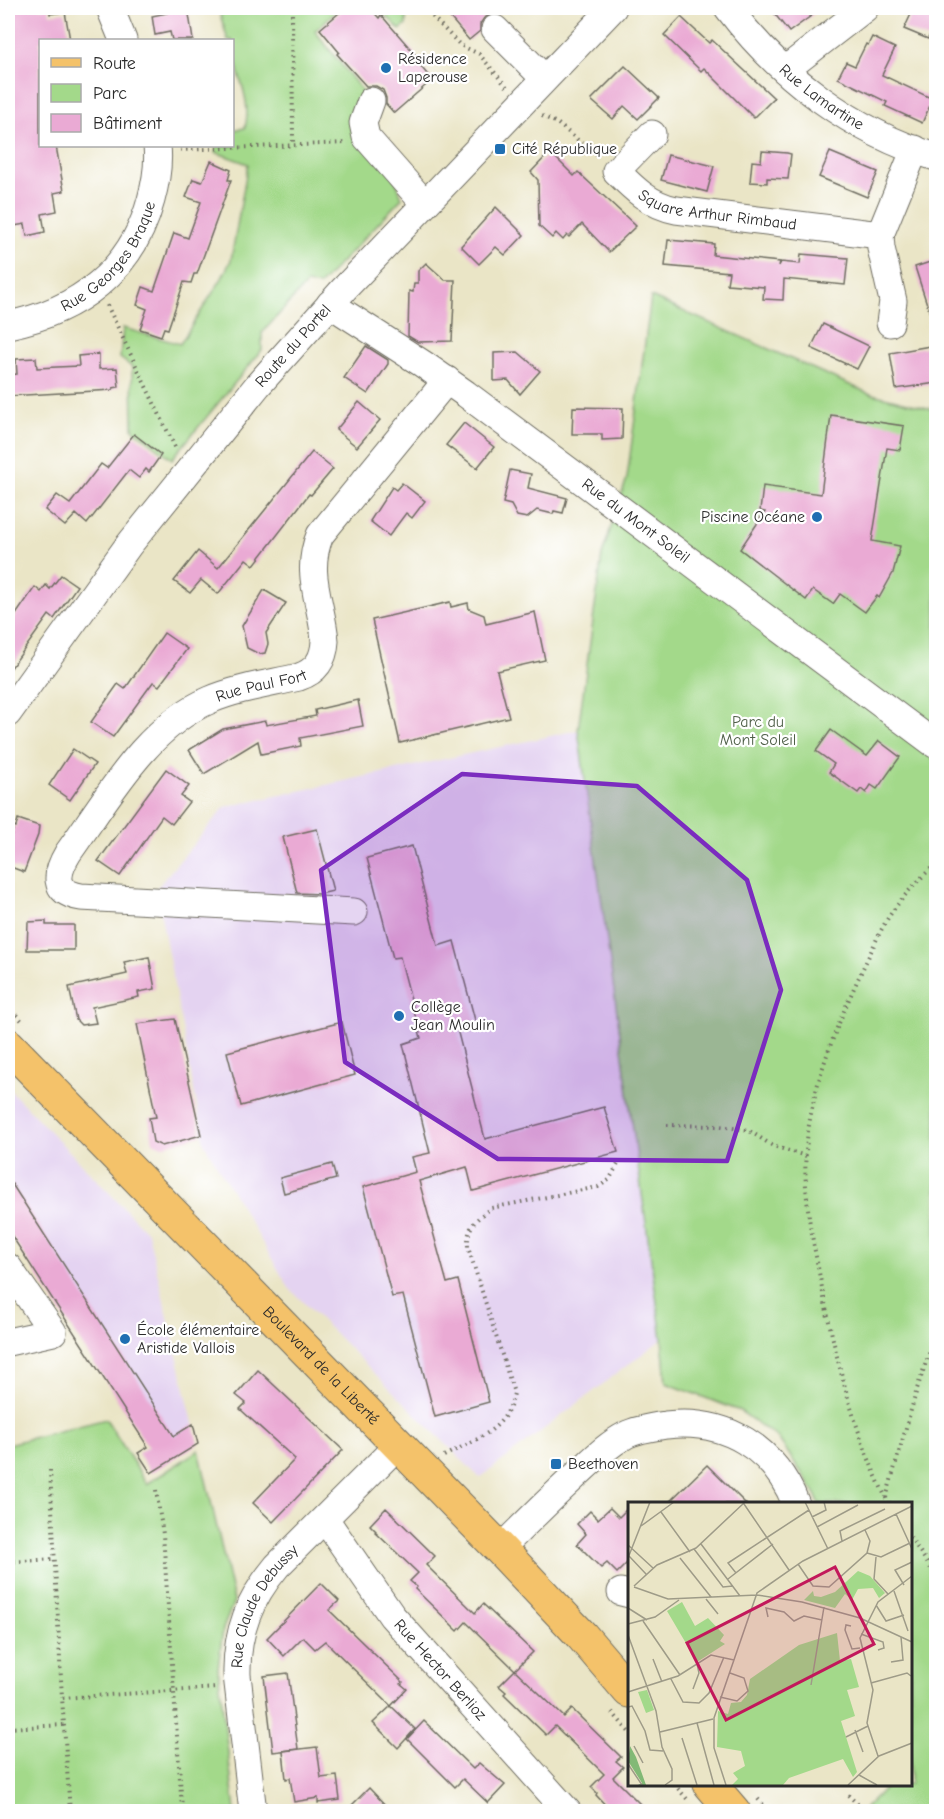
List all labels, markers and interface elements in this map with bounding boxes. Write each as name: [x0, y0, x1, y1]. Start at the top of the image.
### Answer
legend: [39, 39, 234, 147]
place label: Résidence Laperouse: [398, 50, 468, 86]
text: Route: [93, 53, 136, 74]
marker: Résidence Laperouse: [379, 61, 393, 75]
street label: Rue Lamartine: [776, 61, 867, 134]
text: Parc: [93, 83, 127, 104]
text: Bâtiment: [93, 113, 163, 134]
place label: Cité République: [512, 140, 617, 158]
marker: Cité République: [493, 142, 507, 156]
street label: Square Arthur Rimbaud: [635, 186, 798, 234]
street label: Rue Georges Braque: [58, 199, 159, 315]
street label: Route du Portel: [251, 301, 335, 391]
street label: Rue du Mont Soleil: [578, 475, 693, 567]
place label: Piscine Océane: [701, 508, 805, 526]
marker: Piscine Océane: [810, 510, 824, 524]
street label: Rue Paul Fort: [213, 666, 310, 706]
park label: Parc du Mont Soleil: [720, 713, 796, 749]
place label: Collège Jean Moulin: [411, 998, 495, 1034]
marker: Collège Jean Moulin: [392, 1009, 406, 1023]
street label: Boulevard de la Liberté: [259, 1303, 383, 1428]
place label: École élémentaire Aristide Vallois: [137, 1320, 259, 1357]
marker: École élémentaire Aristide Vallois: [118, 1332, 132, 1346]
place label: Beethoven: [568, 1455, 639, 1473]
marker: Beethoven: [549, 1457, 563, 1471]
inset map: [628, 1502, 911, 1786]
street label: Rue Claude Debussy: [228, 1540, 303, 1668]
street label: Rue Hector Berlioz: [390, 1616, 490, 1724]

